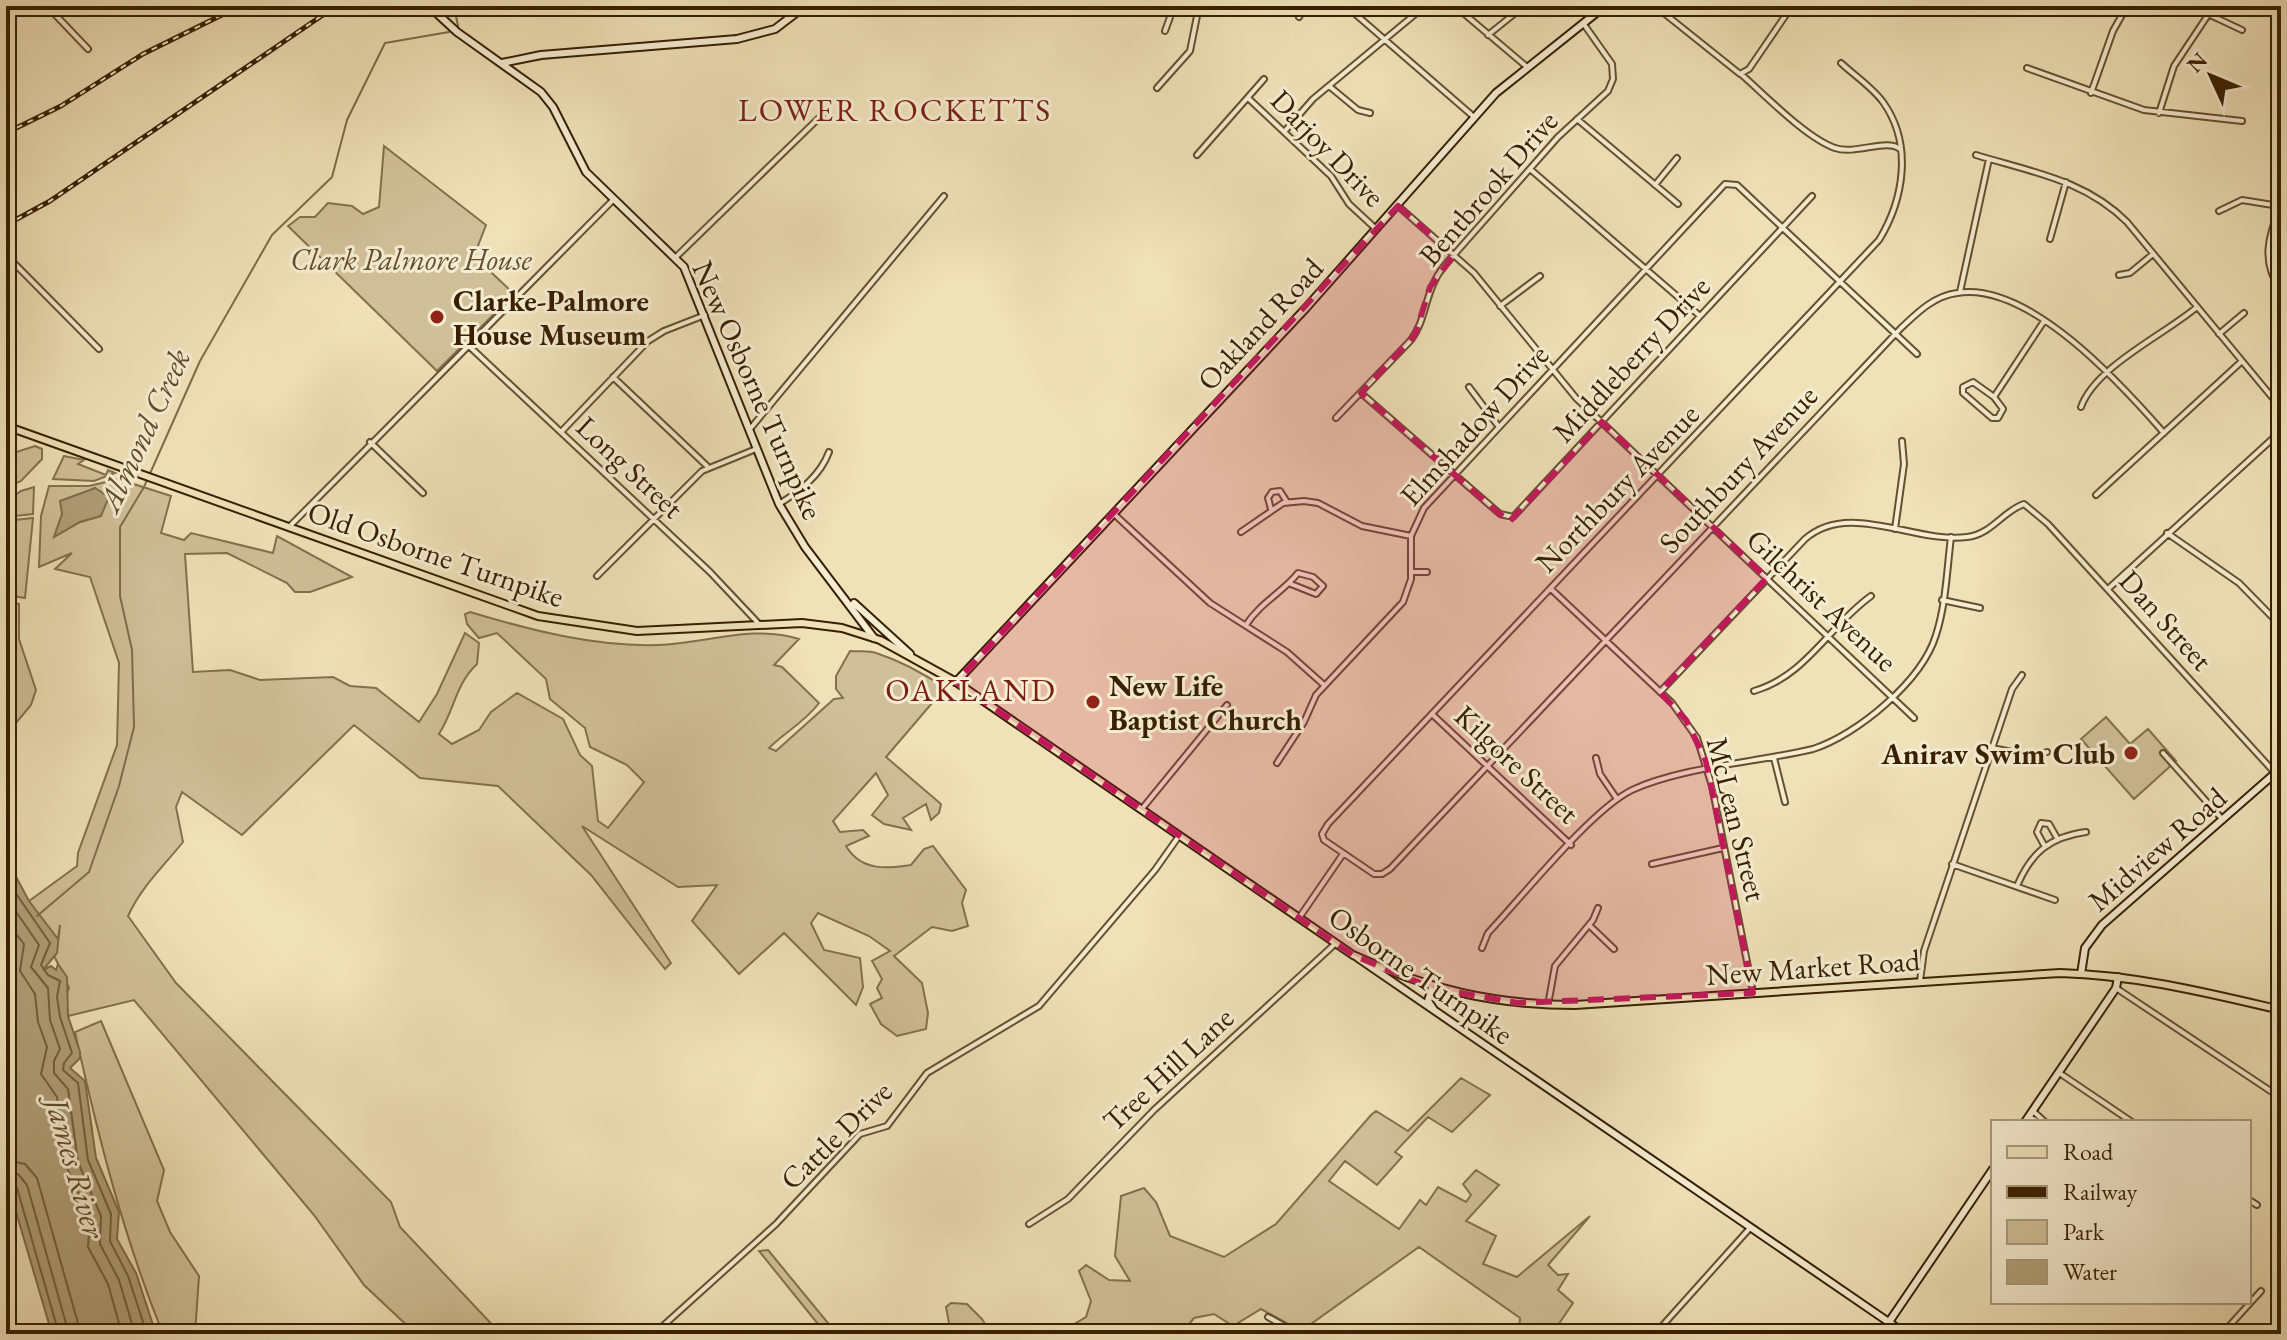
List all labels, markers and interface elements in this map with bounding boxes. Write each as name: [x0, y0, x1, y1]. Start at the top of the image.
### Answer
north arrow: [2171, 36, 2251, 116]
text: N: [2180, 46, 2214, 79]
street label: Darjoy Drive: [1262, 81, 1394, 215]
district label: LOWER ROCKETTS: [738, 89, 1052, 131]
street label: Bentbrook Drive: [1410, 102, 1566, 274]
park label: Clark Palmore House: [290, 240, 532, 279]
street label: Oakland Road: [1188, 249, 1332, 399]
street label: New Osborne Turnpike: [683, 255, 833, 525]
street label: Middleberry Drive: [1544, 267, 1718, 451]
place label: Clarke-Palmore House Museum: [453, 281, 649, 354]
marker: Clarke-Palmore House Museum: [428, 308, 446, 326]
street label: Elmshadow Drive: [1391, 336, 1557, 514]
water label: Almond Creek: [87, 341, 200, 520]
street label: Southbury Avenue: [1650, 377, 1826, 561]
street label: Northbury Avenue: [1527, 395, 1707, 581]
street label: Long Street: [568, 407, 692, 527]
street label: Old Osborne Turnpike: [303, 492, 569, 616]
street label: Gilchrist Avenue: [1738, 520, 1906, 680]
street label: Dan Street: [2111, 561, 2222, 679]
place label: New Life Baptist Church: [1109, 666, 1302, 739]
district label: OAKLAND: [885, 669, 1057, 711]
marker: New Life Baptist Church: [1084, 693, 1102, 711]
street label: Kilgore Street: [1446, 696, 1588, 832]
street label: McLean Street: [1698, 733, 1776, 906]
place label: Anirav Swim Club: [1880, 734, 2115, 773]
marker: Anirav Swim Club: [2122, 744, 2140, 762]
street label: Midview Road: [2080, 778, 2235, 920]
street label: Osborne Turnpike: [1321, 897, 1521, 1053]
street label: New Market Road: [1705, 940, 1922, 994]
street label: Tree Hill Lane: [1094, 998, 1242, 1140]
street label: Cattle Drive: [772, 1072, 900, 1198]
water label: James River: [34, 1088, 116, 1244]
legend: [1991, 1120, 2251, 1304]
text: Road: [2063, 1136, 2114, 1167]
text: Railway: [2063, 1176, 2138, 1207]
text: Park: [2063, 1216, 2105, 1247]
text: Water: [2063, 1256, 2117, 1287]

